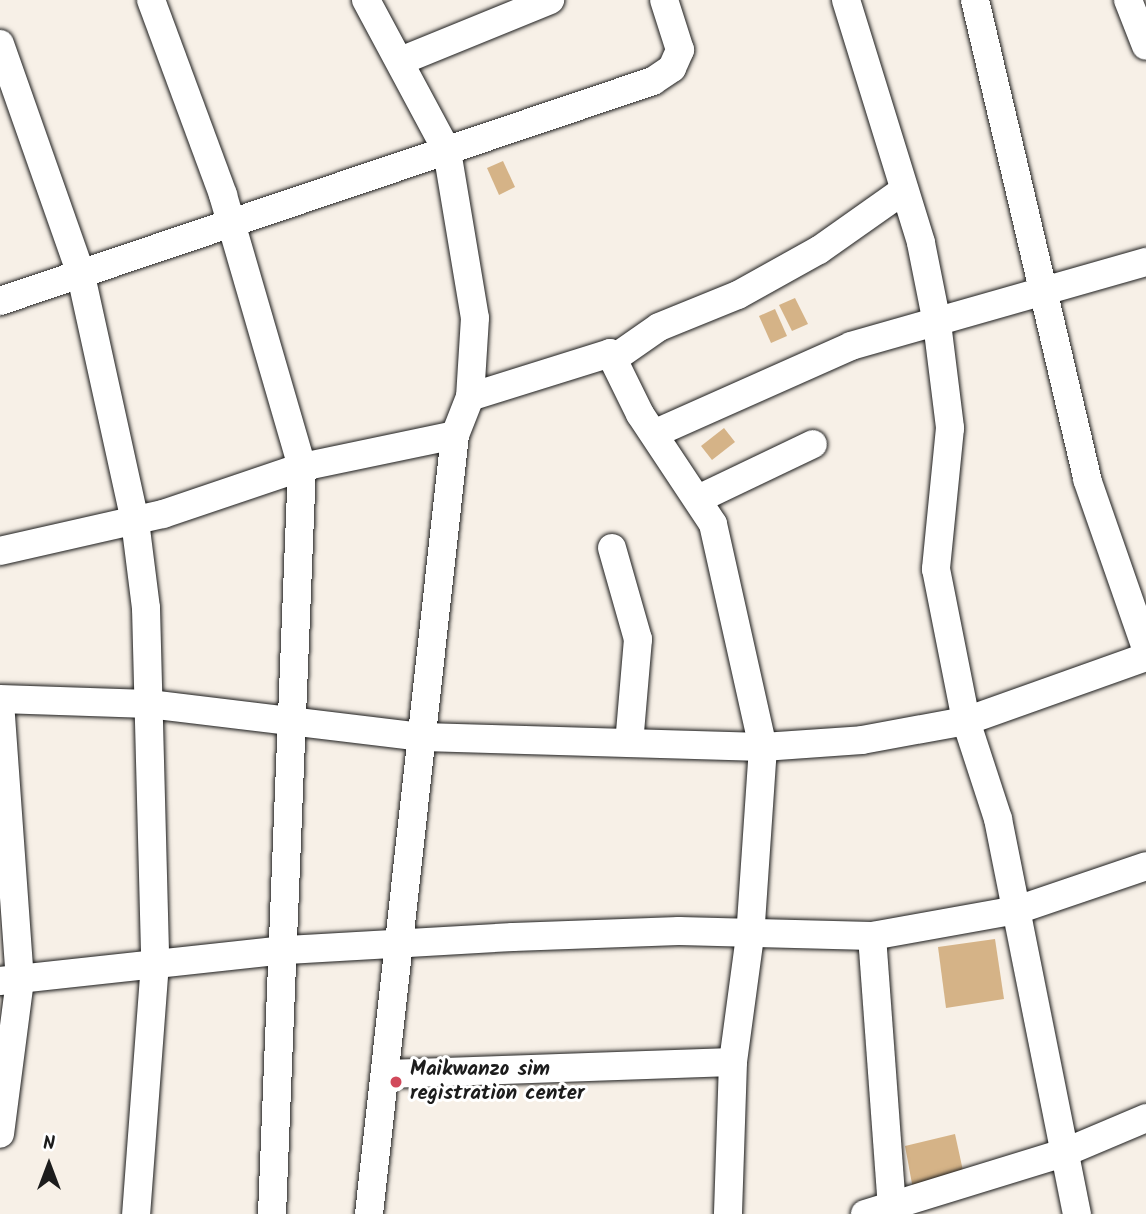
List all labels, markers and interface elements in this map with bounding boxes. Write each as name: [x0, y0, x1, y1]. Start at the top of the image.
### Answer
place label: Maikwanzo sim registration center: [410, 1057, 585, 1107]
marker: Maikwanzo sim registration center: [388, 1074, 404, 1090]
text: N: [43, 1129, 55, 1159]
north arrow: [14, 1130, 84, 1200]

